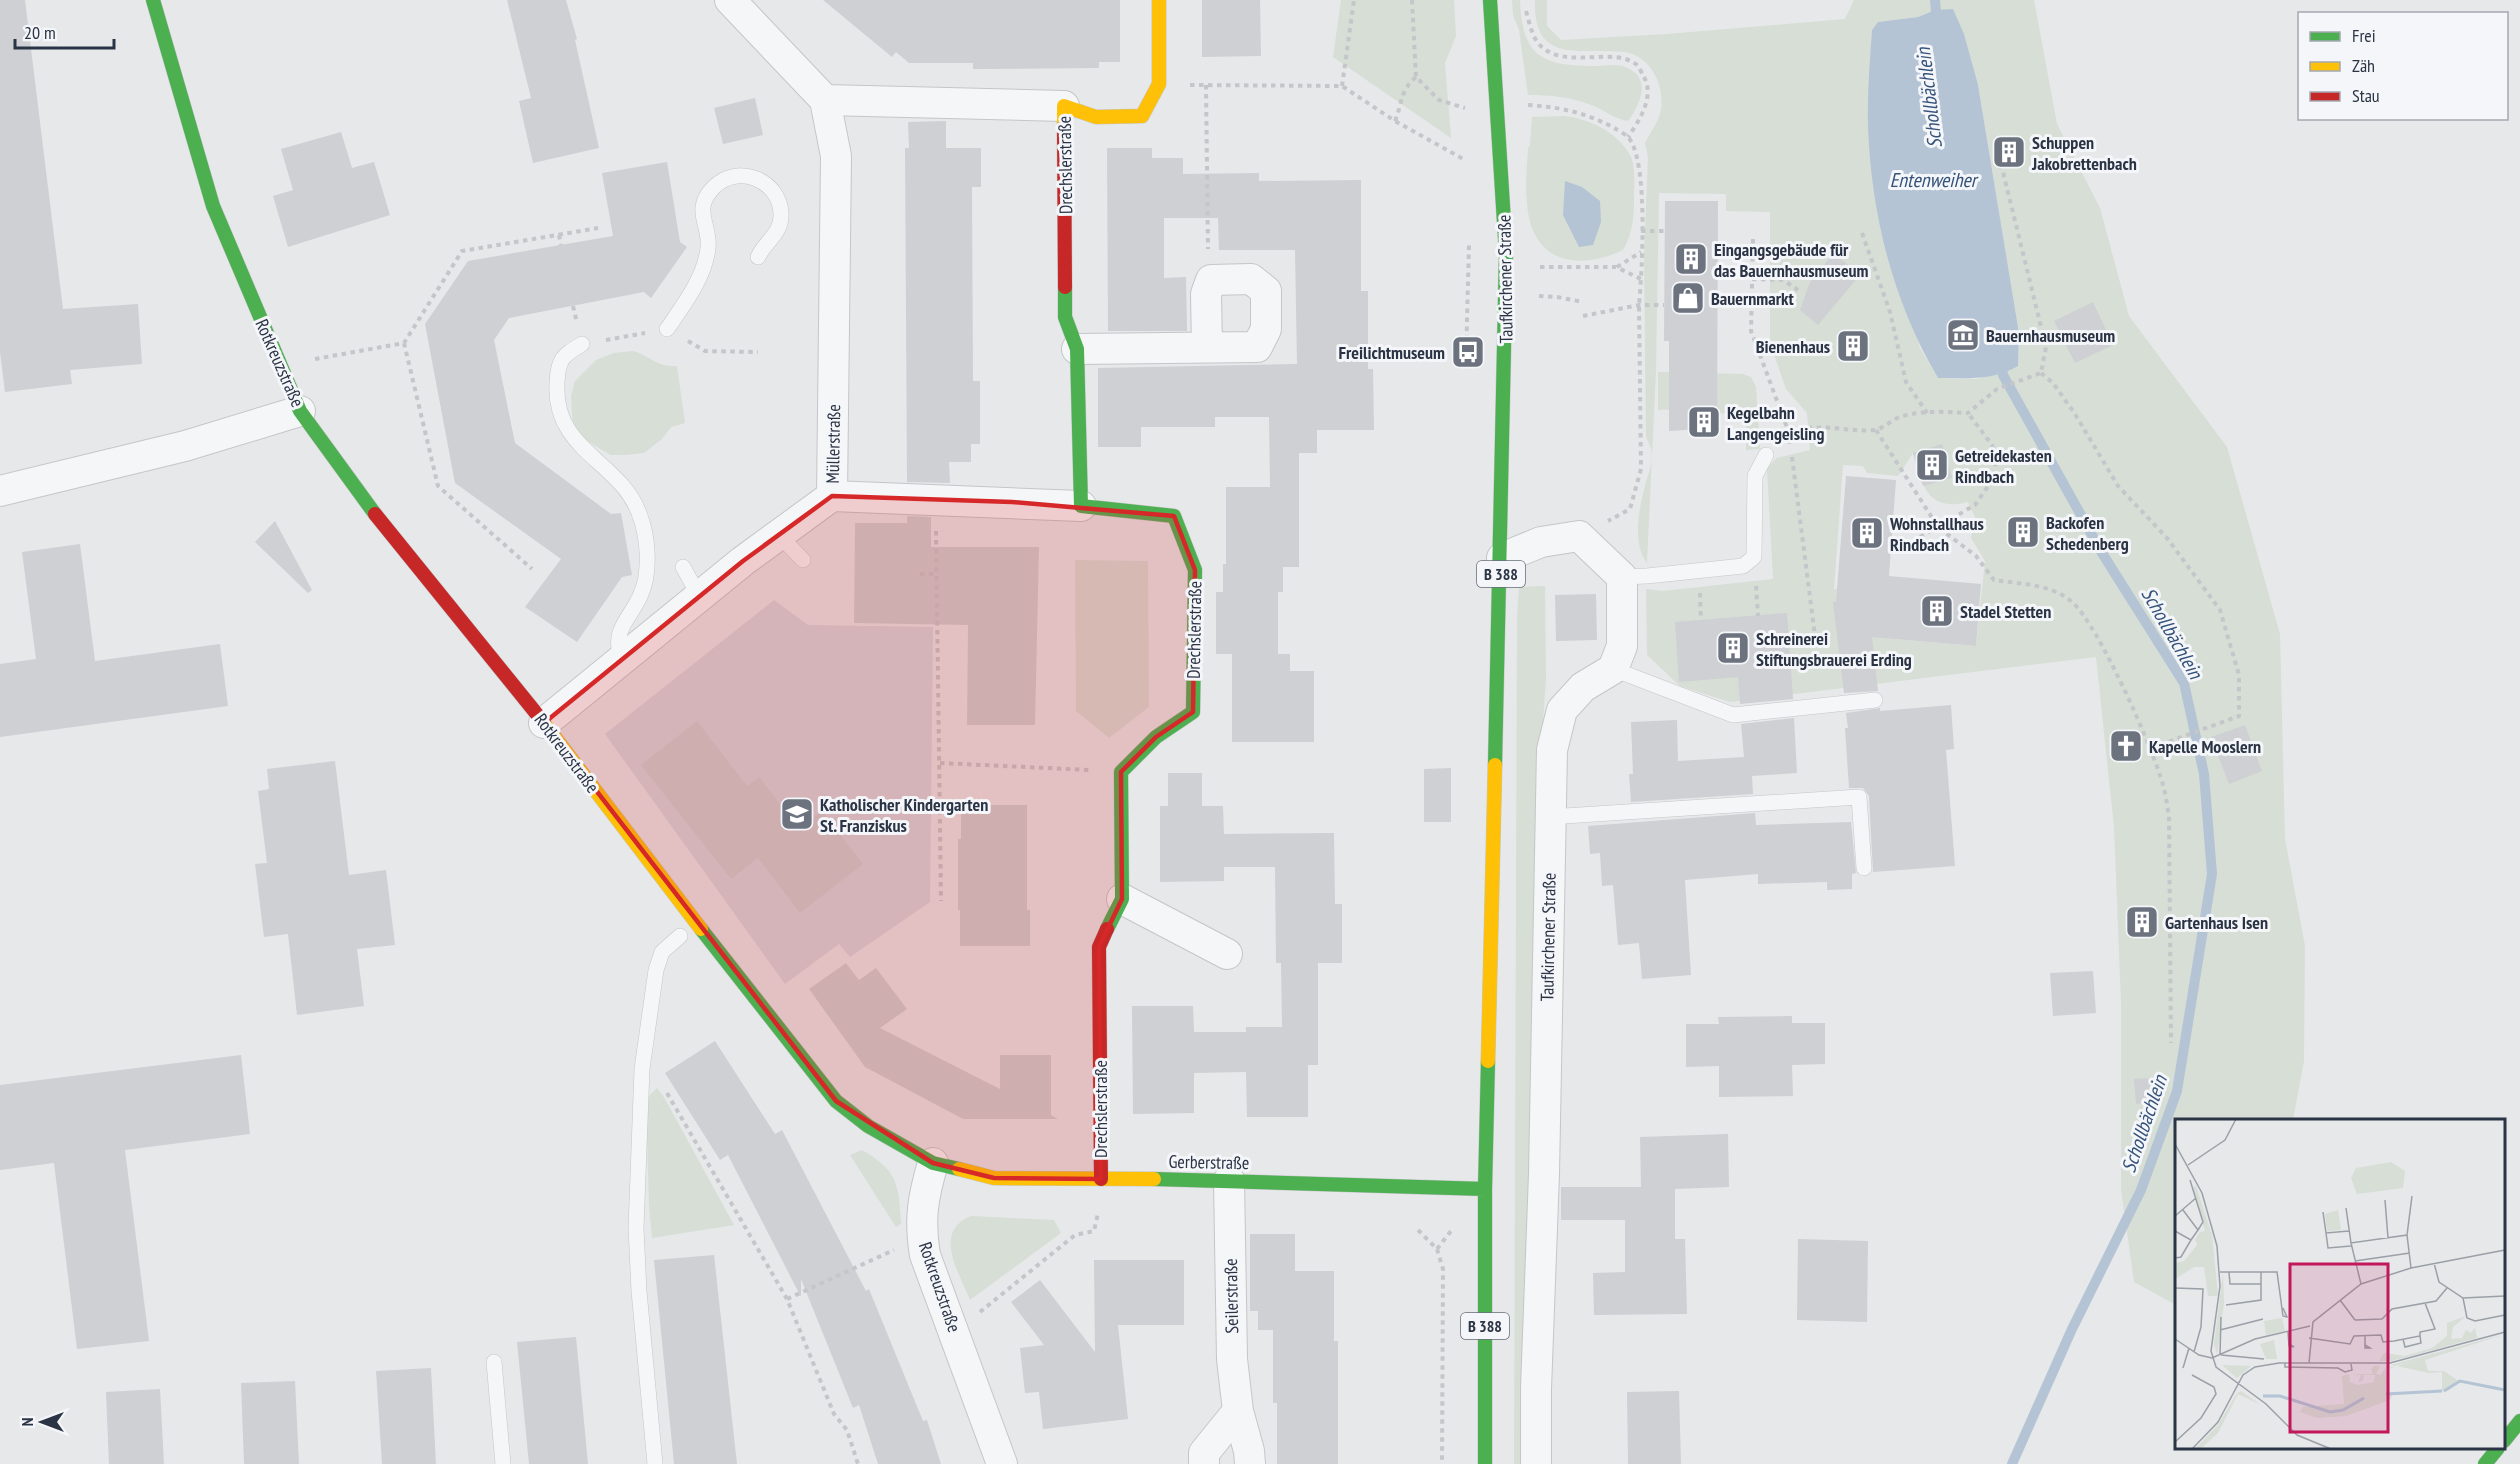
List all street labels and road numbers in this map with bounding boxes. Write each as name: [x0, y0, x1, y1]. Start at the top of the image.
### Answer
street label: Drechslerstraße: [1053, 116, 1077, 214]
street label: Taufkirchener Straße: [1492, 214, 1518, 344]
street label: Rotkreuzstraße: [250, 316, 310, 410]
street label: Müllerstraße: [821, 404, 845, 484]
road number: B 388: [1477, 561, 1525, 587]
street label: Drechslerstraße: [1182, 581, 1206, 679]
street label: Rotkreuzstraße: [530, 709, 604, 797]
street label: Taufkirchener Straße: [1535, 872, 1561, 1002]
street label: Drechslerstraße: [1089, 1060, 1112, 1158]
street label: Gerberstraße: [1168, 1150, 1250, 1174]
street label: Rotkreuzstraße: [914, 1239, 966, 1335]
street label: Seilerstraße: [1219, 1258, 1243, 1334]
road number: B 388: [1461, 1313, 1509, 1339]

